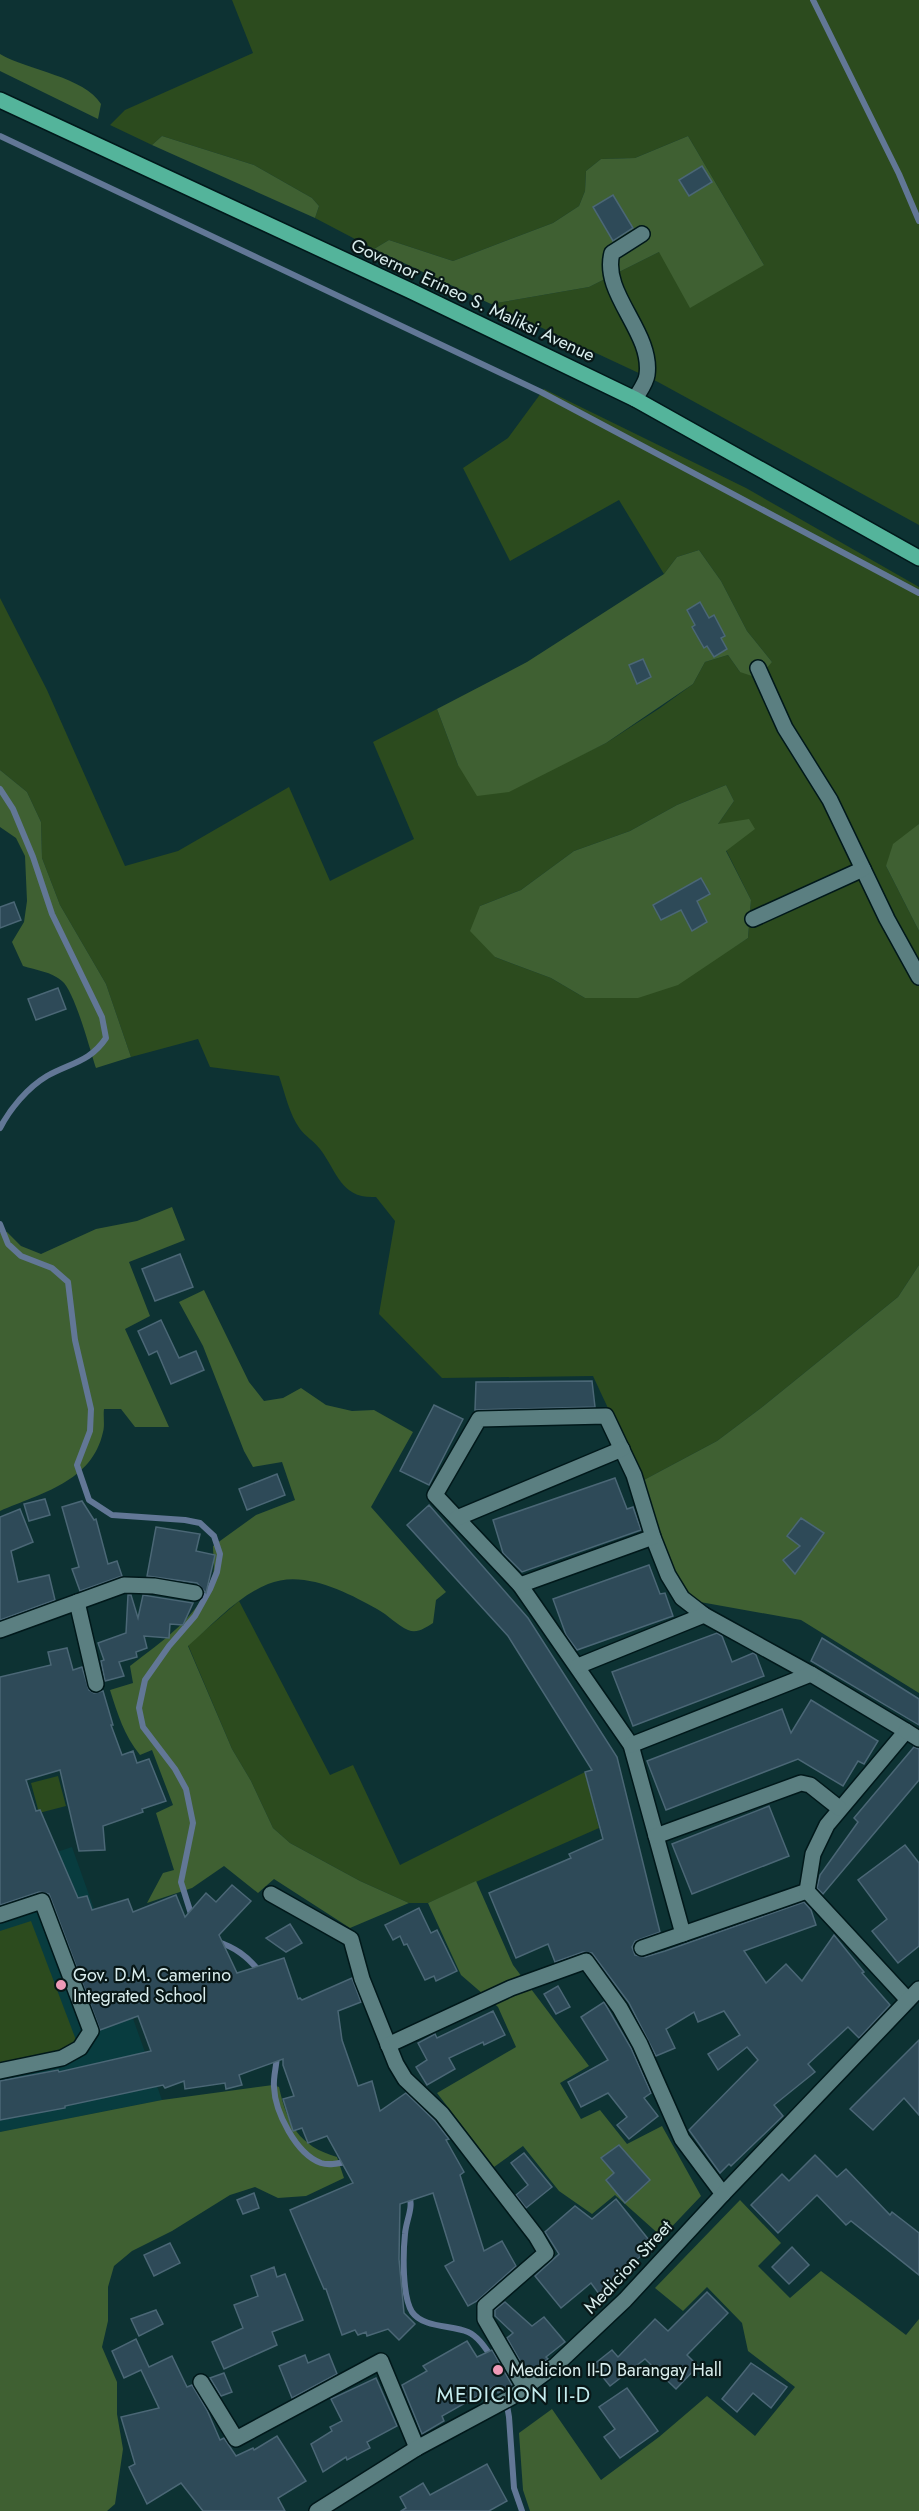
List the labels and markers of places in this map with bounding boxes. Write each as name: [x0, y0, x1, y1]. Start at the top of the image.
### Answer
place label: Gov. D.M. Camerino Integrated School: [73, 1962, 231, 2009]
marker: Gov. D.M. Camerino Integrated School: [54, 1978, 68, 1992]
place label: Medicion II-D Barangay Hall: [510, 2357, 722, 2383]
marker: Medicion II-D Barangay Hall: [491, 2363, 505, 2377]

